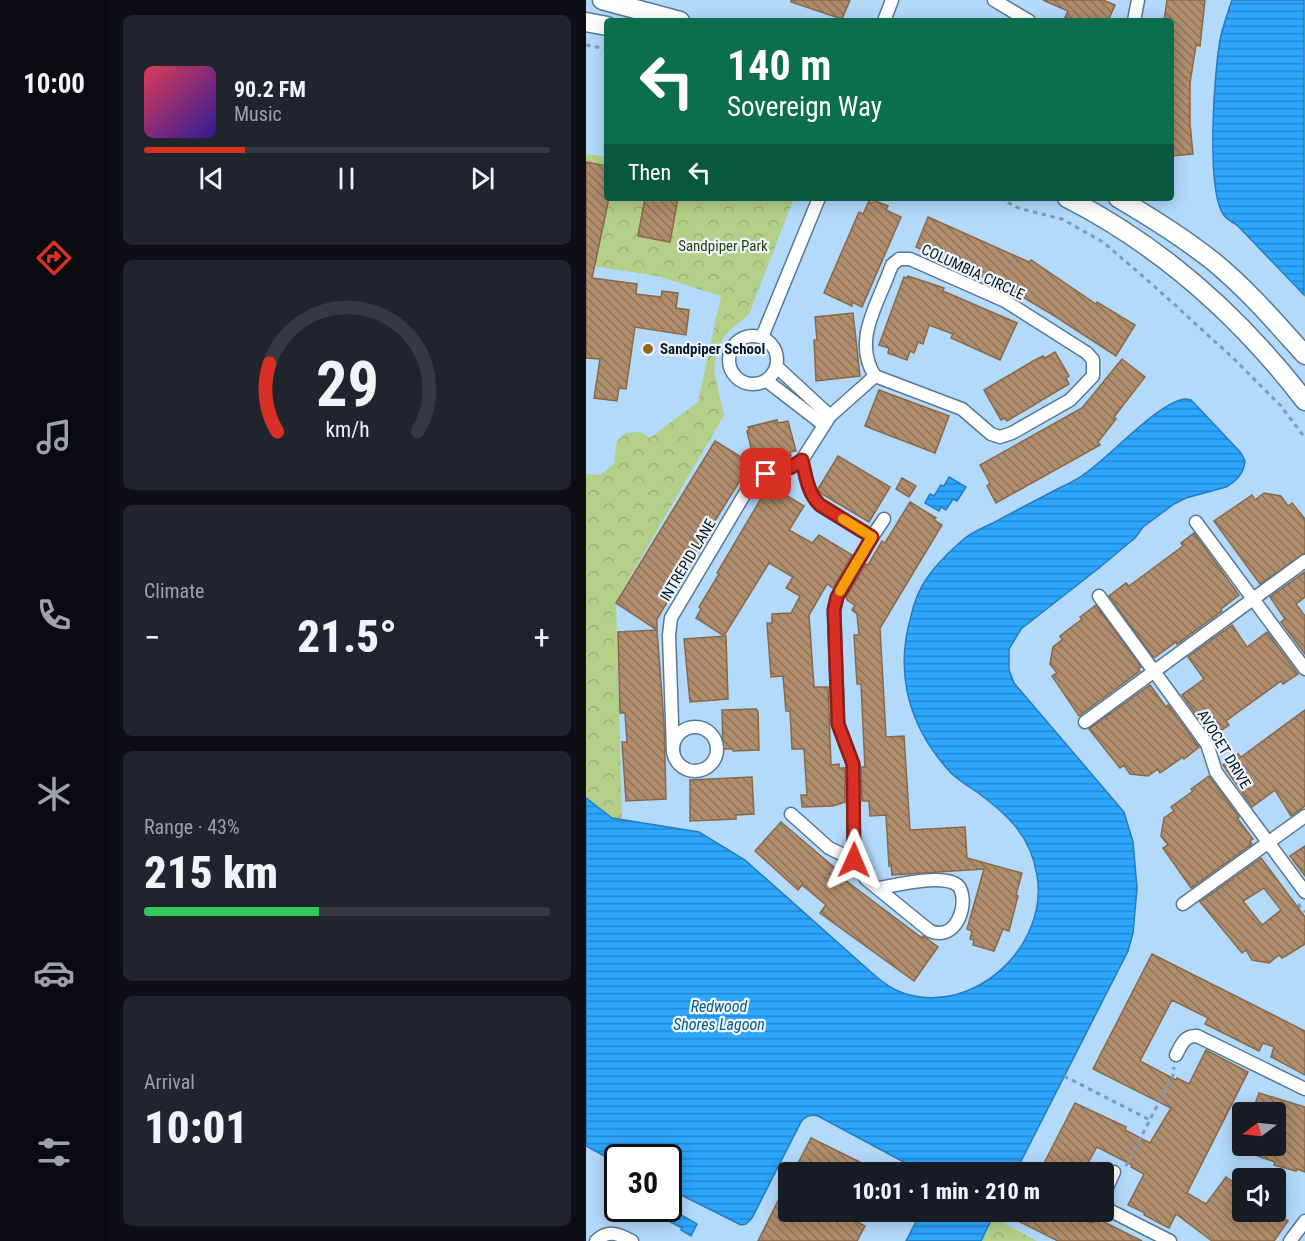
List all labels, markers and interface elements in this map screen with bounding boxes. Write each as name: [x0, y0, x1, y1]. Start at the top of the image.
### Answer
text: 140 m: [727, 41, 832, 90]
icon: left: [628, 42, 706, 120]
text: 10:00: [23, 68, 85, 100]
text: 90.2 FM: [234, 77, 306, 102]
text: Sovereign Way: [727, 91, 882, 123]
text: Music: [234, 102, 282, 126]
icon: left: [683, 156, 716, 189]
text: Then: [628, 160, 671, 185]
icon: previous: [195, 162, 228, 195]
icon: pause: [330, 162, 363, 195]
icon: next: [466, 162, 499, 195]
icon: directions: [33, 237, 75, 279]
park label: Sandpiper Park: [678, 237, 768, 255]
street label: COLUMBIA CIRCLE: [919, 240, 1027, 304]
place label: Sandpiper School: [660, 340, 765, 358]
marker: Sandpiper School: [641, 342, 655, 356]
text: 29: [315, 348, 379, 421]
icon: music: [33, 416, 75, 458]
text: km/h: [325, 418, 369, 443]
pin: [740, 448, 791, 499]
icon: arrive: [749, 457, 782, 490]
street label: INTREPID LANE: [656, 516, 720, 604]
text: Climate: [144, 579, 204, 603]
icon: phone: [33, 594, 75, 636]
text: 21.5°: [297, 610, 397, 663]
text: −: [144, 618, 161, 657]
text: +: [534, 618, 550, 657]
street label: AVOCET DRIVE: [1193, 706, 1255, 792]
icon: climate: [33, 773, 75, 815]
text: Range · 43%: [144, 815, 240, 839]
position arrow: [822, 828, 886, 892]
text: 215 km: [144, 846, 278, 899]
icon: car: [33, 952, 75, 994]
water label: Redwood Shores Lagoon: [673, 997, 765, 1034]
text: Arrival: [144, 1070, 195, 1094]
text: 10:01: [144, 1101, 248, 1154]
north arrow: [1232, 1102, 1286, 1156]
map controls: [1232, 1102, 1286, 1222]
icon: filters: [33, 1131, 75, 1173]
speed limit sign: 30: [604, 1144, 682, 1222]
button: sound: [1232, 1168, 1286, 1222]
text: 10:01 · 1 min · 210 m: [852, 1179, 1040, 1204]

